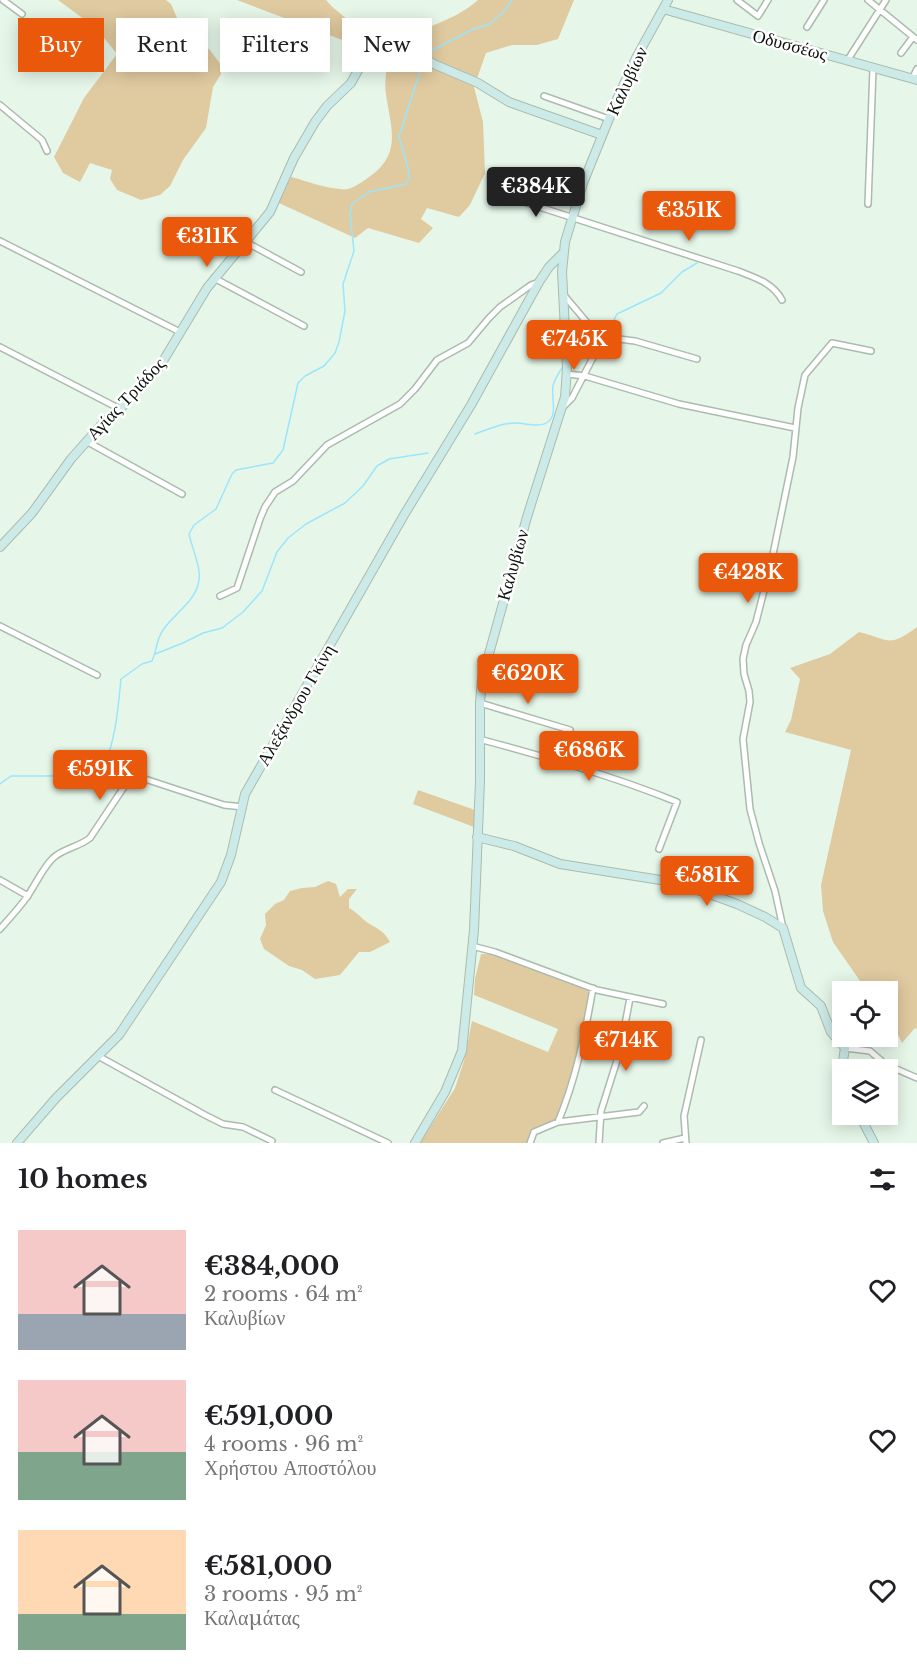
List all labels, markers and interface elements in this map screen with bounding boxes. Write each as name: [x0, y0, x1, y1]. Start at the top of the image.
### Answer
chip: Buy: [18, 18, 104, 72]
chip: Rent: [116, 18, 208, 72]
chip: Filters: [220, 18, 330, 72]
chip: New: [342, 18, 432, 72]
street label: Οδυσσέως: [750, 24, 830, 66]
street label: Καλυβίων: [602, 43, 652, 119]
pin: €384K: [494, 167, 578, 218]
text: €384K: [501, 174, 571, 198]
pin: €351K: [647, 191, 731, 242]
text: €351K: [656, 198, 722, 222]
pin: €311K: [165, 217, 249, 268]
text: €311K: [176, 224, 238, 248]
pin: €745K: [532, 320, 616, 371]
text: €745K: [541, 327, 607, 351]
street label: Αγίας Τριάδος: [82, 353, 170, 445]
street label: Καλυβίων: [492, 527, 534, 603]
pin: €428K: [706, 553, 790, 604]
text: €428K: [713, 560, 783, 584]
street label: Αλεξάνδρου Γκίνη: [252, 640, 340, 770]
pin: €620K: [486, 654, 570, 705]
text: €620K: [491, 661, 565, 685]
pin: €686K: [547, 731, 631, 782]
text: €686K: [553, 738, 625, 762]
pin: €591K: [58, 750, 142, 801]
text: €591K: [67, 757, 133, 781]
pin: €581K: [665, 856, 749, 907]
text: €581K: [675, 863, 740, 887]
map controls: [832, 981, 898, 1125]
button: locate: [832, 981, 898, 1047]
pin: €714K: [584, 1021, 668, 1072]
text: €714K: [594, 1028, 658, 1052]
button: layers: [832, 1059, 898, 1125]
text: 10 homes: [18, 1163, 148, 1195]
icon: filters: [866, 1163, 899, 1196]
text: €384,000: [204, 1250, 339, 1282]
icon: home: [66, 1254, 138, 1326]
icon: heart: [866, 1274, 899, 1307]
text: 2 rooms · 64 m²: [204, 1282, 363, 1306]
text: Καλυβίων: [204, 1306, 285, 1330]
text: €591,000: [204, 1400, 333, 1432]
icon: home: [66, 1404, 138, 1476]
icon: heart: [866, 1424, 899, 1457]
text: 4 rooms · 96 m²: [204, 1432, 363, 1456]
text: Χρήστου Αποστόλου: [204, 1456, 376, 1480]
text: €581,000: [204, 1550, 332, 1582]
icon: home: [66, 1554, 138, 1626]
icon: heart: [866, 1574, 899, 1607]
text: 3 rooms · 95 m²: [204, 1582, 362, 1606]
text: Καλαμάτας: [204, 1606, 300, 1630]

